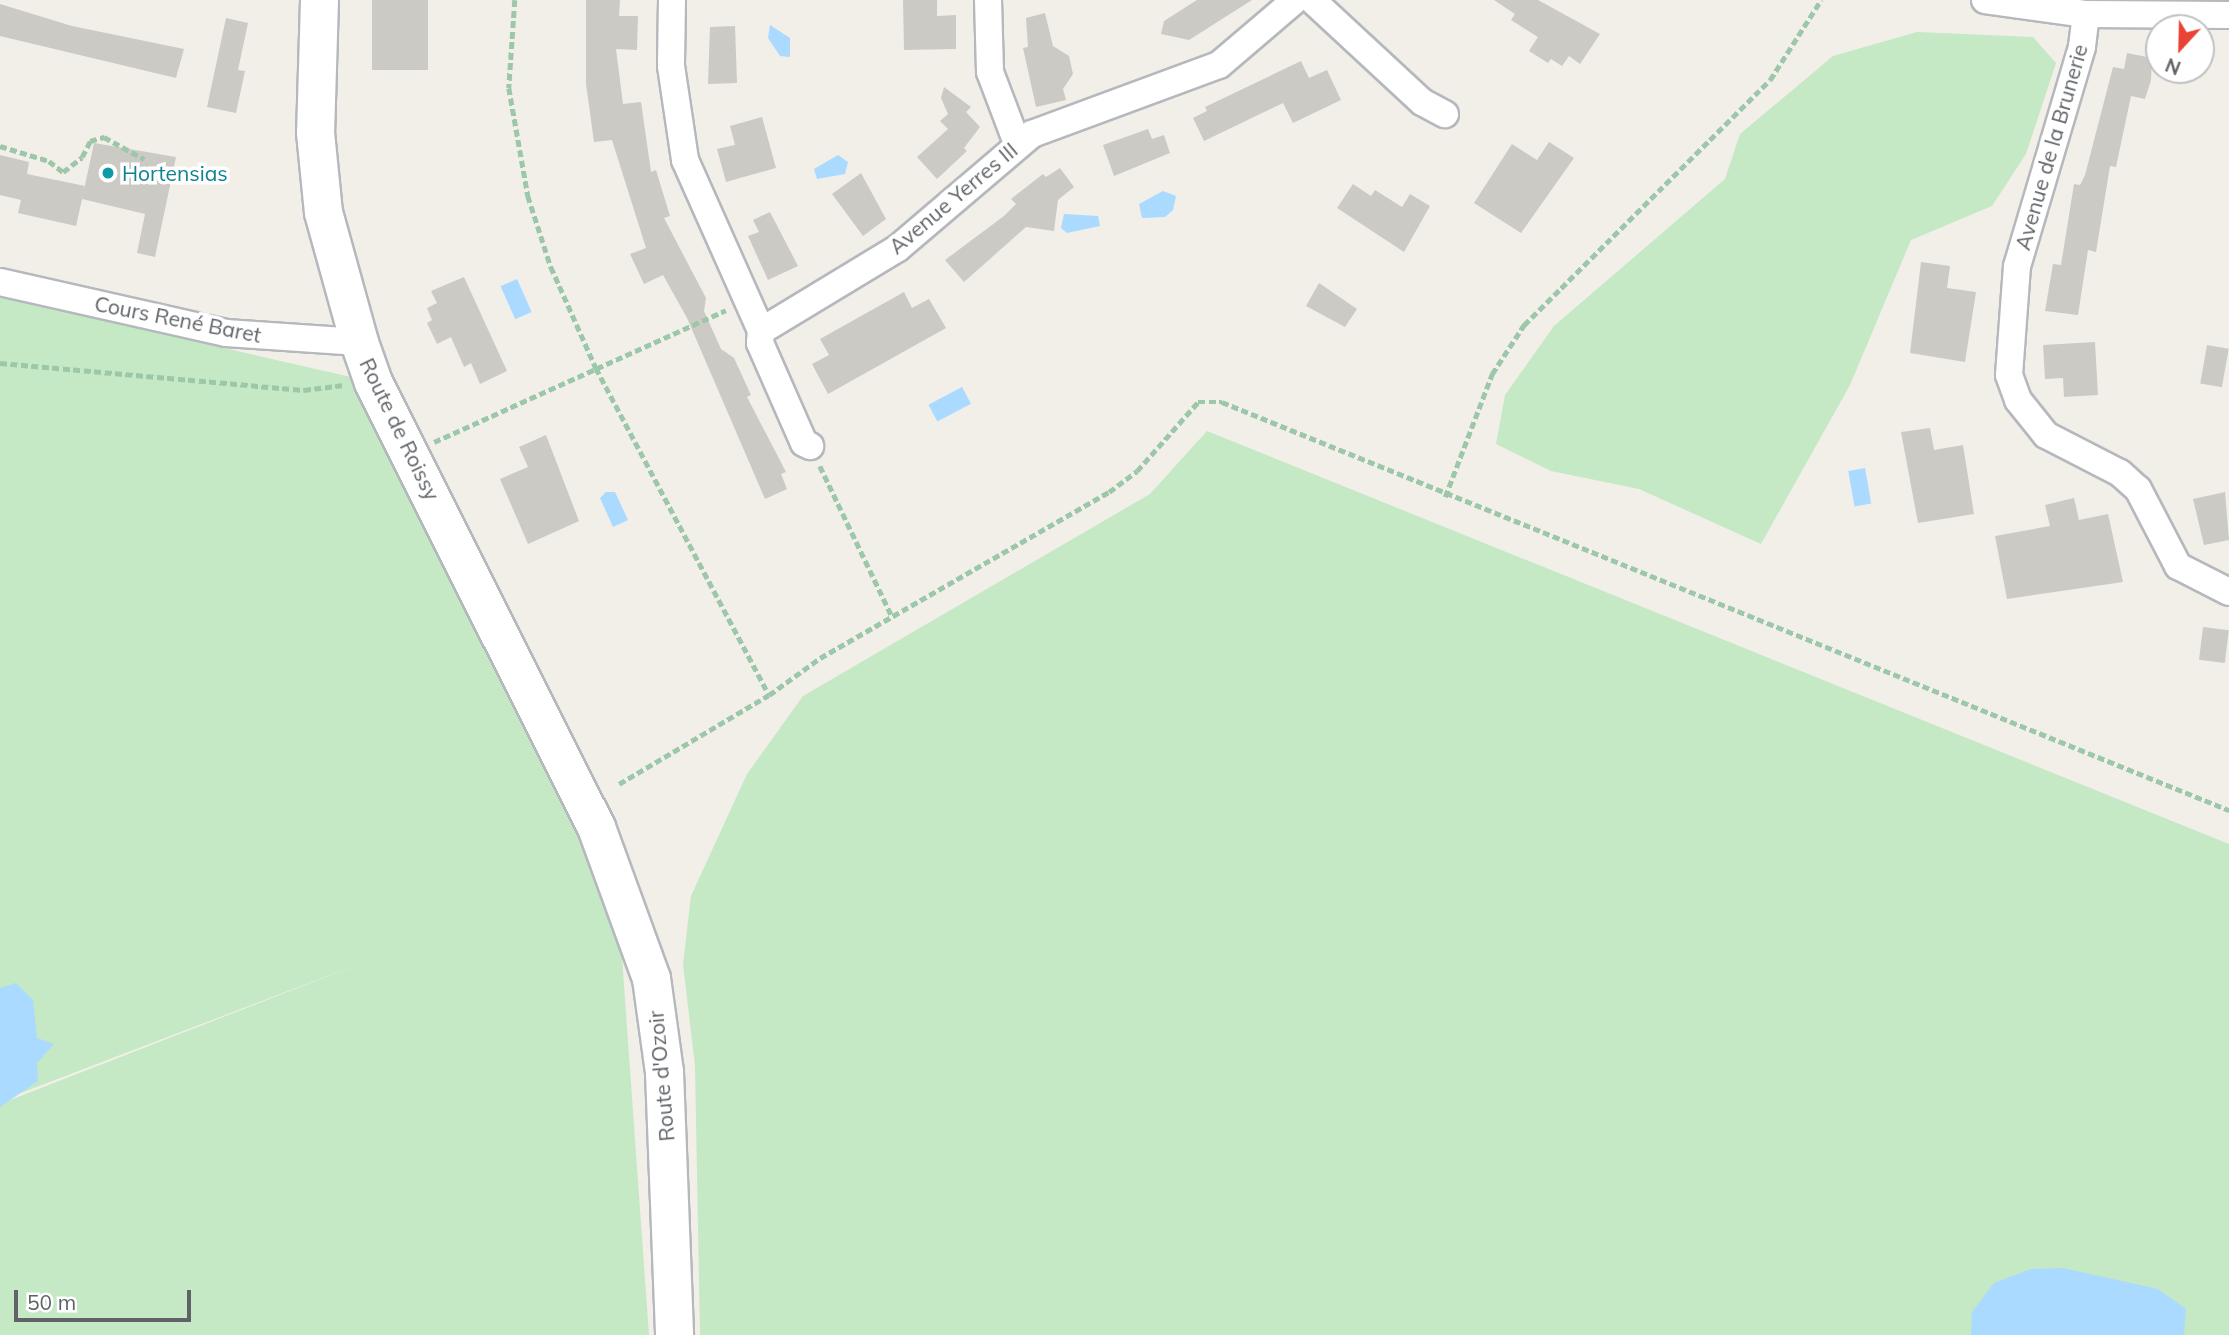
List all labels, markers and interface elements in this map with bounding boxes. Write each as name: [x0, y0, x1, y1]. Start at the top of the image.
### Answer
north arrow: [2145, 14, 2215, 84]
street label: Avenue de la Brunerie: [2010, 41, 2092, 253]
text: N: [2162, 53, 2184, 80]
street label: Avenue Yerres III: [884, 137, 1022, 259]
place label: Hortensias: [122, 160, 228, 186]
marker: Hortensias: [100, 165, 116, 181]
street label: Cours René Baret: [93, 290, 263, 348]
street label: Route de Roissy: [355, 354, 445, 504]
street label: Route d'Ozoir: [643, 1009, 679, 1143]
scale bar: [18, 1276, 194, 1320]
text: 50 m: [27, 1289, 76, 1315]

